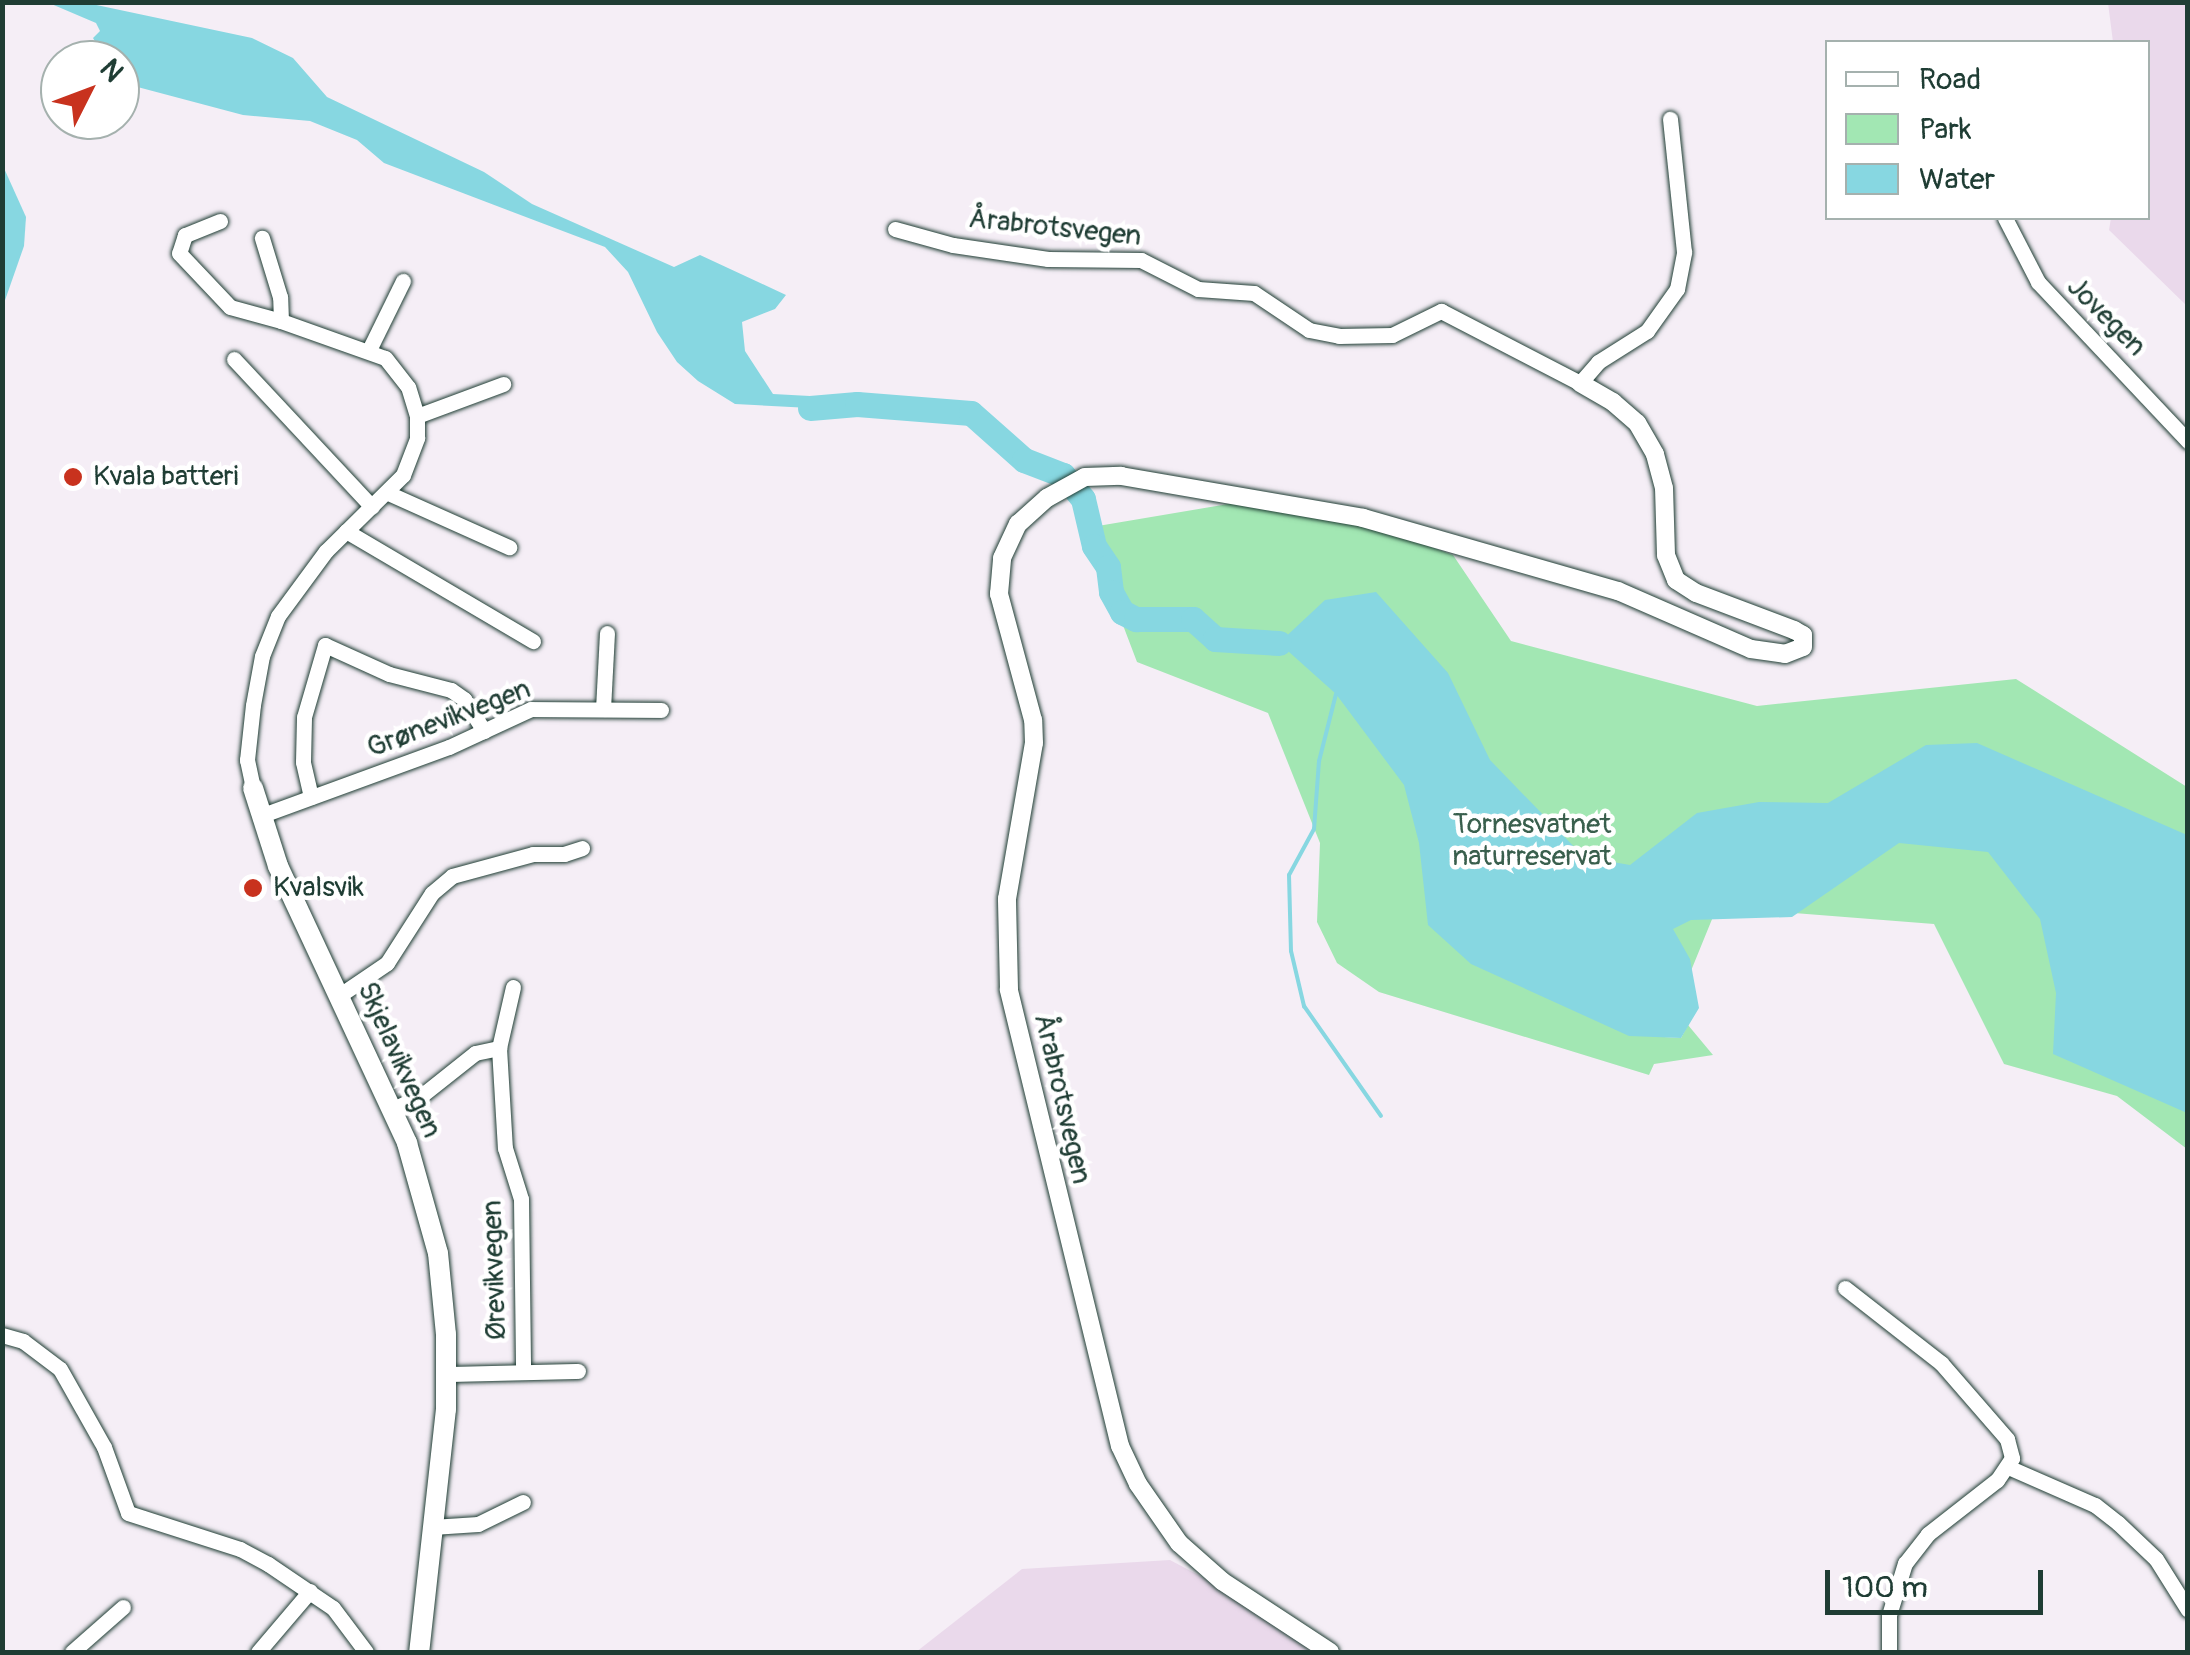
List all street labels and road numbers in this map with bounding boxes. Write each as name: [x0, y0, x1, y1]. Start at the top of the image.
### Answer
street label: Årabrotsvegen: [967, 202, 1143, 254]
street label: Jovegen: [2059, 270, 2153, 364]
street label: Grønevikvegen: [363, 672, 535, 766]
street label: Skjelavikvegen: [350, 977, 448, 1143]
street label: Årabrotsvegen: [1026, 1011, 1098, 1187]
street label: Ørevikvegen: [476, 1200, 514, 1340]

